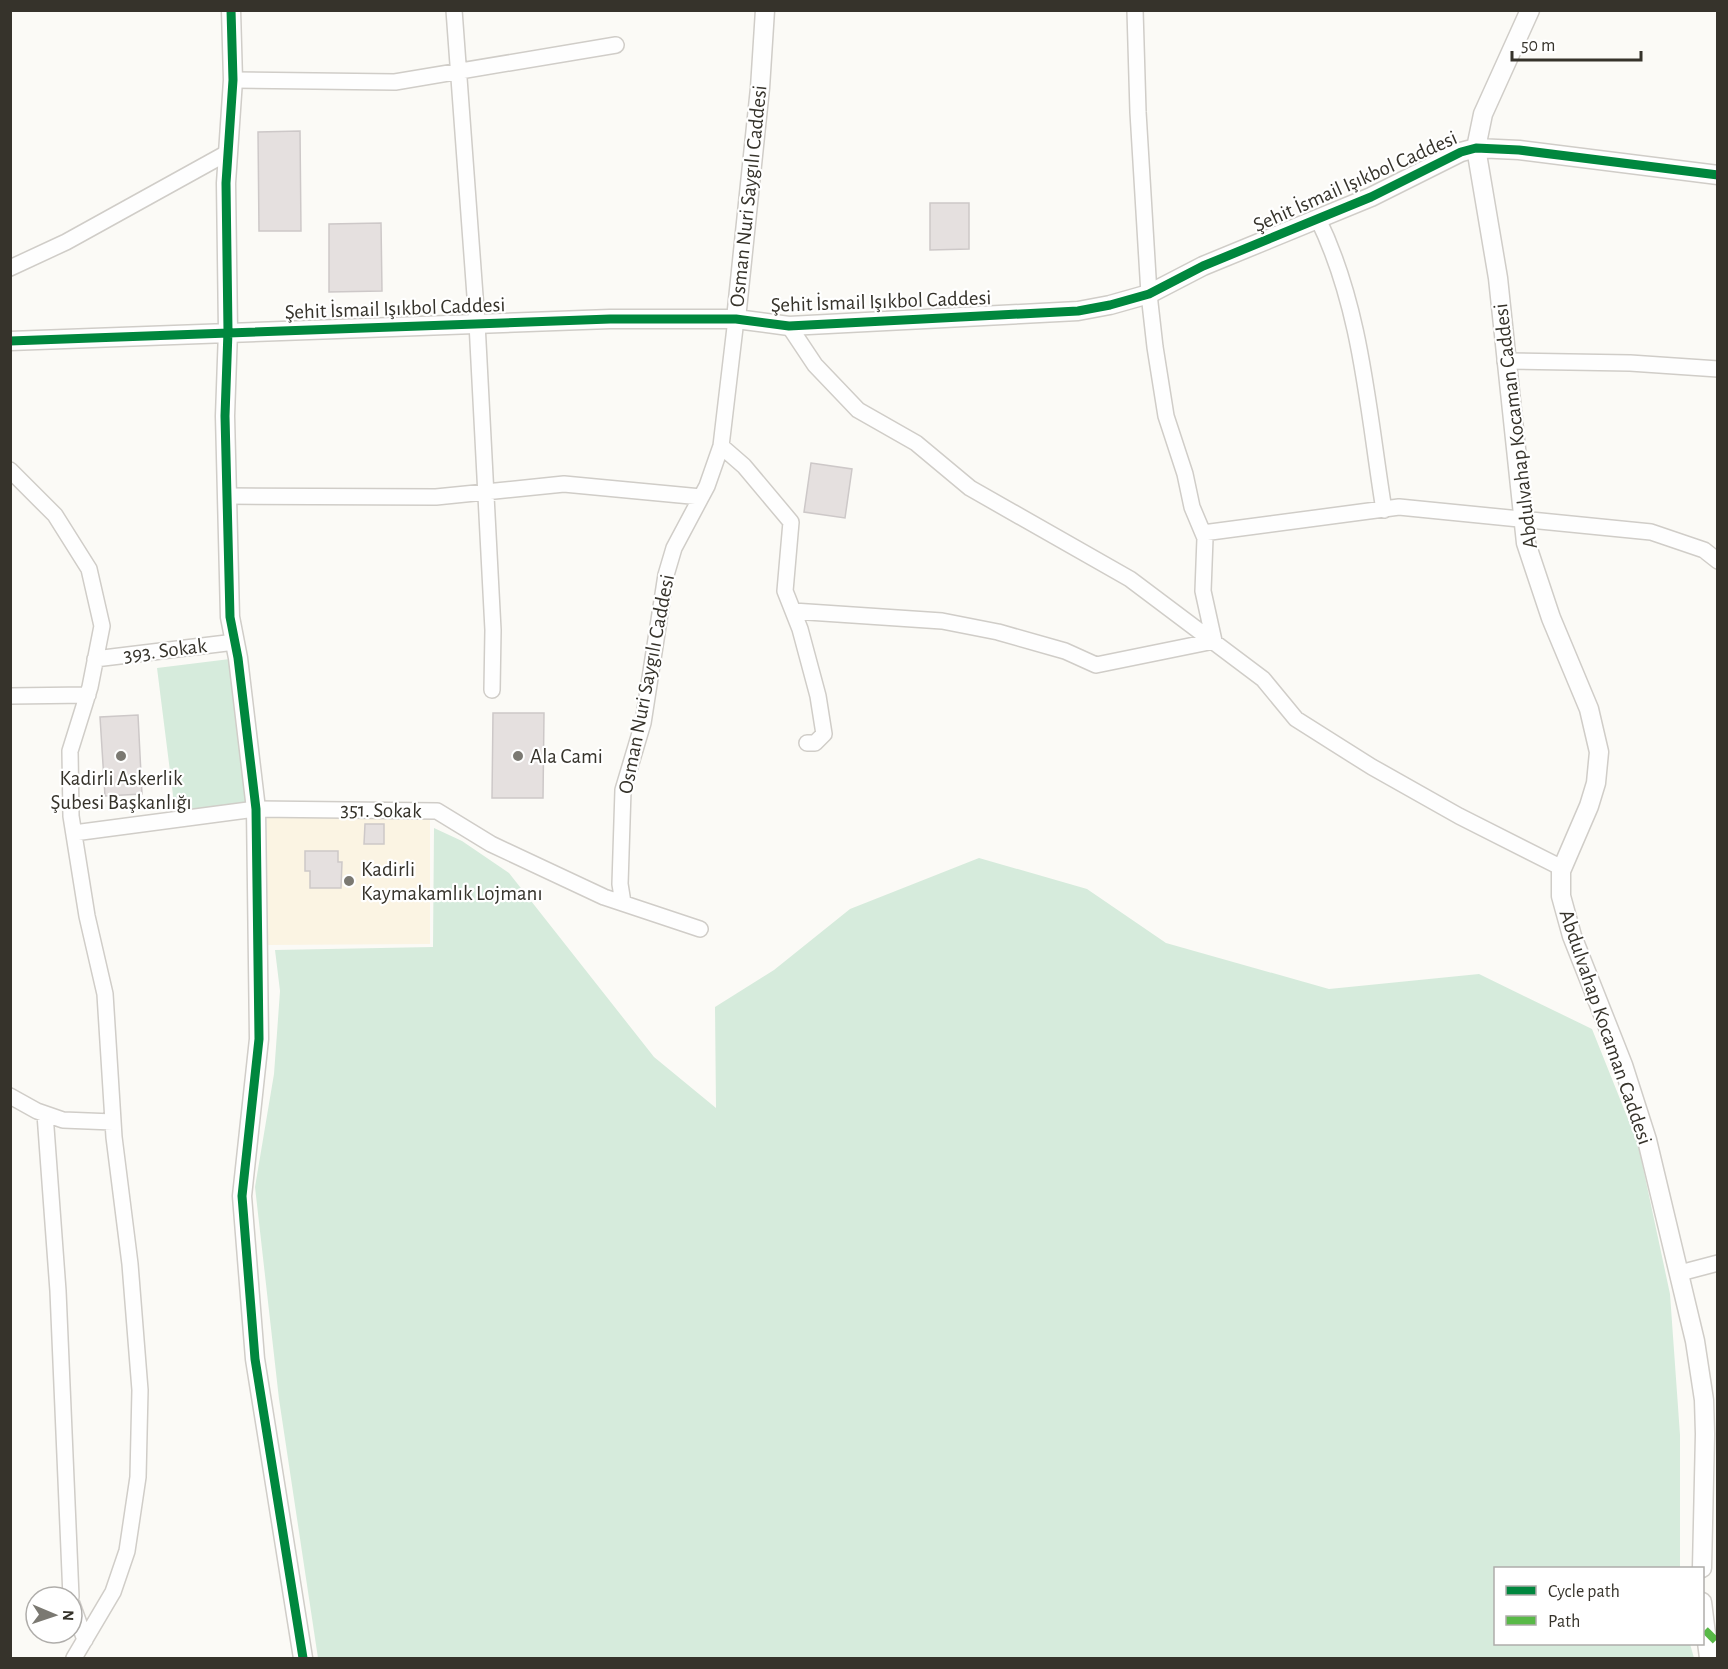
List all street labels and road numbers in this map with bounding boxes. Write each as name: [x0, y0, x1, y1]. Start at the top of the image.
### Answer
street label: Osman Nuri Saygılı Caddesi: [726, 84, 771, 308]
street label: Şehit İsmail Işıkbol Caddesi: [1250, 126, 1460, 236]
street label: Şehit İsmail Işıkbol Caddesi: [770, 286, 992, 316]
street label: Şehit İsmail Işıkbol Caddesi: [284, 293, 506, 323]
street label: Abdulvahap Kocaman Caddesi: [1490, 302, 1541, 550]
street label: Osman Nuri Saygılı Caddesi: [615, 573, 678, 796]
street label: 393. Sokak: [122, 635, 208, 666]
street label: 351. Sokak: [340, 799, 422, 822]
street label: Abdulvahap Kocaman Caddesi: [1555, 907, 1656, 1147]

